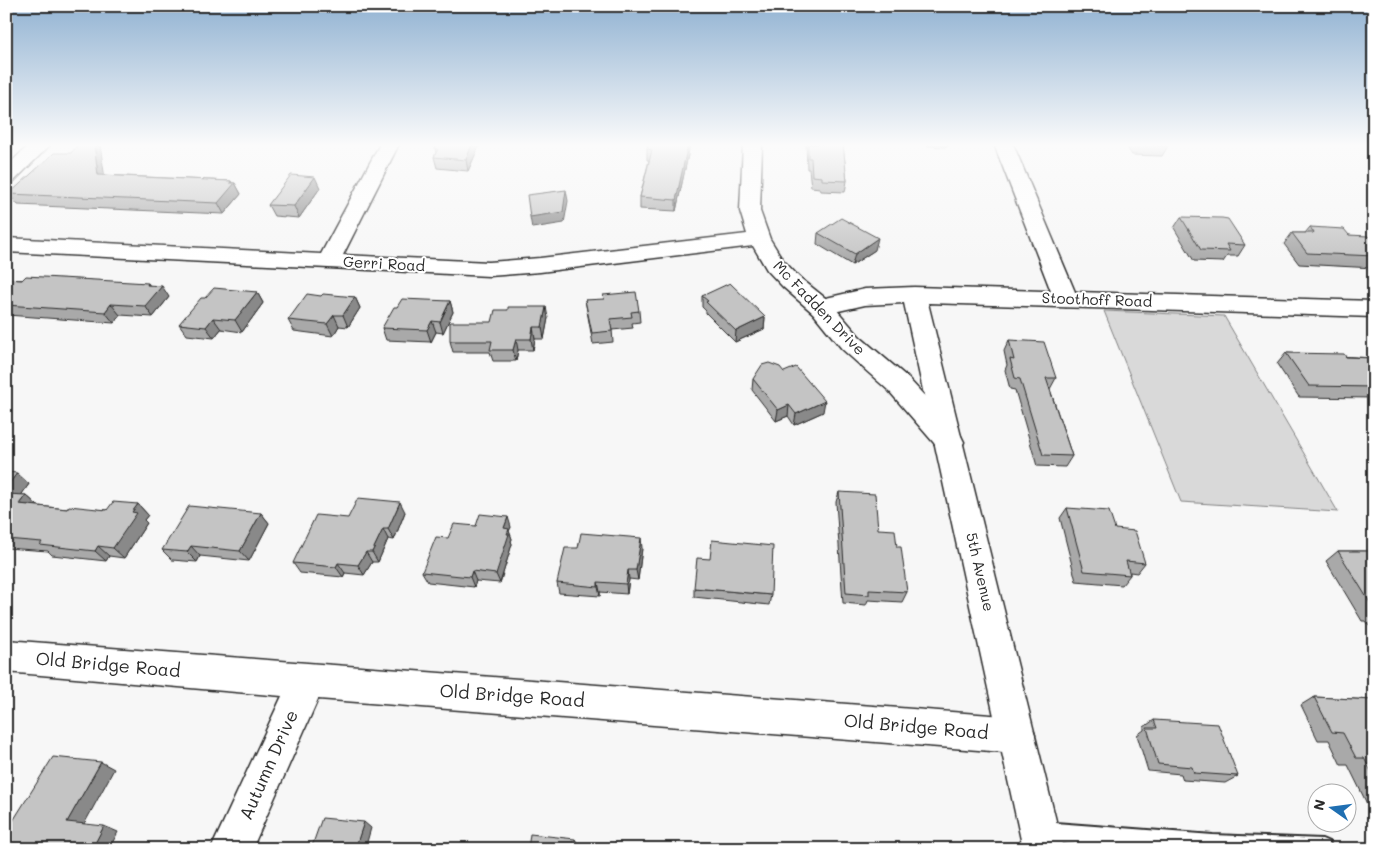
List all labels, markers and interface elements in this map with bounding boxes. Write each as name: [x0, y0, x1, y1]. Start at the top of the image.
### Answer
street label: Gerri Road: [342, 251, 426, 275]
street label: Mc Fadden Drive: [769, 256, 870, 359]
street label: Stoothoff Road: [1041, 287, 1153, 311]
street label: 5th Avenue: [962, 530, 1000, 613]
street label: Old Bridge Road: [35, 646, 181, 682]
street label: Old Bridge Road: [439, 678, 585, 712]
street label: Autumn Drive: [233, 706, 303, 823]
street label: Old Bridge Road: [843, 708, 989, 744]
north arrow: [1308, 782, 1358, 832]
text: N: [1308, 797, 1329, 812]

